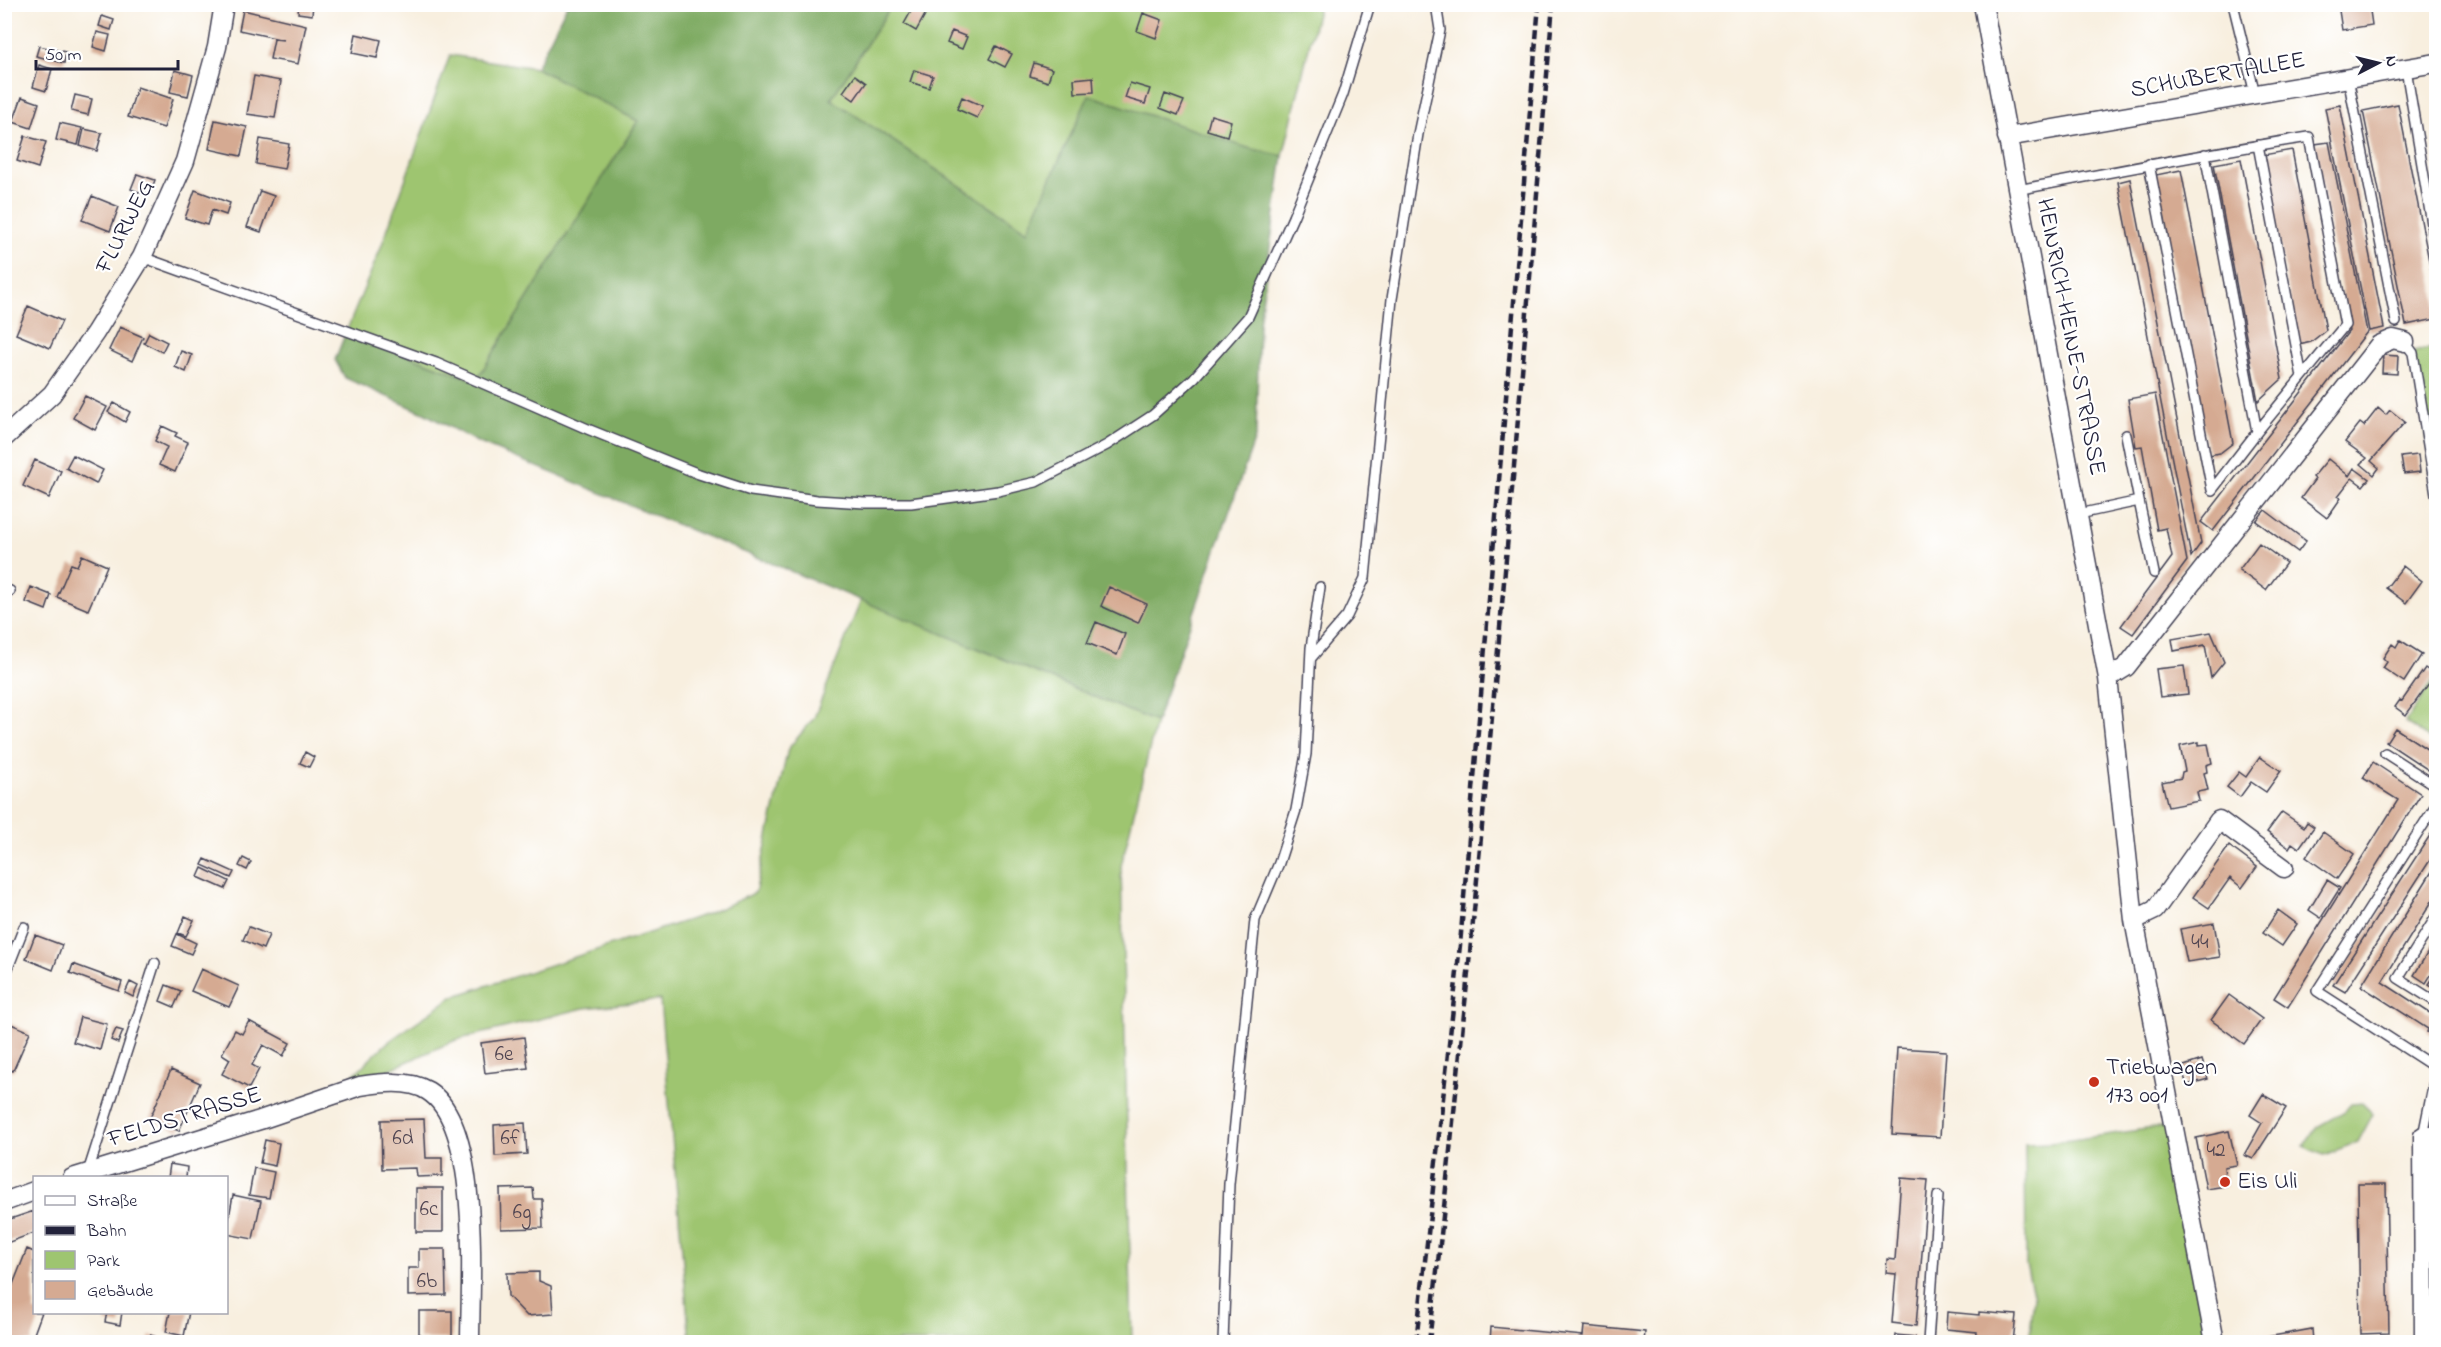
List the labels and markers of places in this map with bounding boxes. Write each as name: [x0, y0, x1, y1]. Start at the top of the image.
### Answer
place label: Triebwagen 173 001: [2106, 1051, 2217, 1114]
marker: Triebwagen 173 001: [2087, 1075, 2101, 1089]
place label: Eis Uli: [2237, 1165, 2298, 1200]
marker: Eis Uli: [2218, 1175, 2232, 1189]

